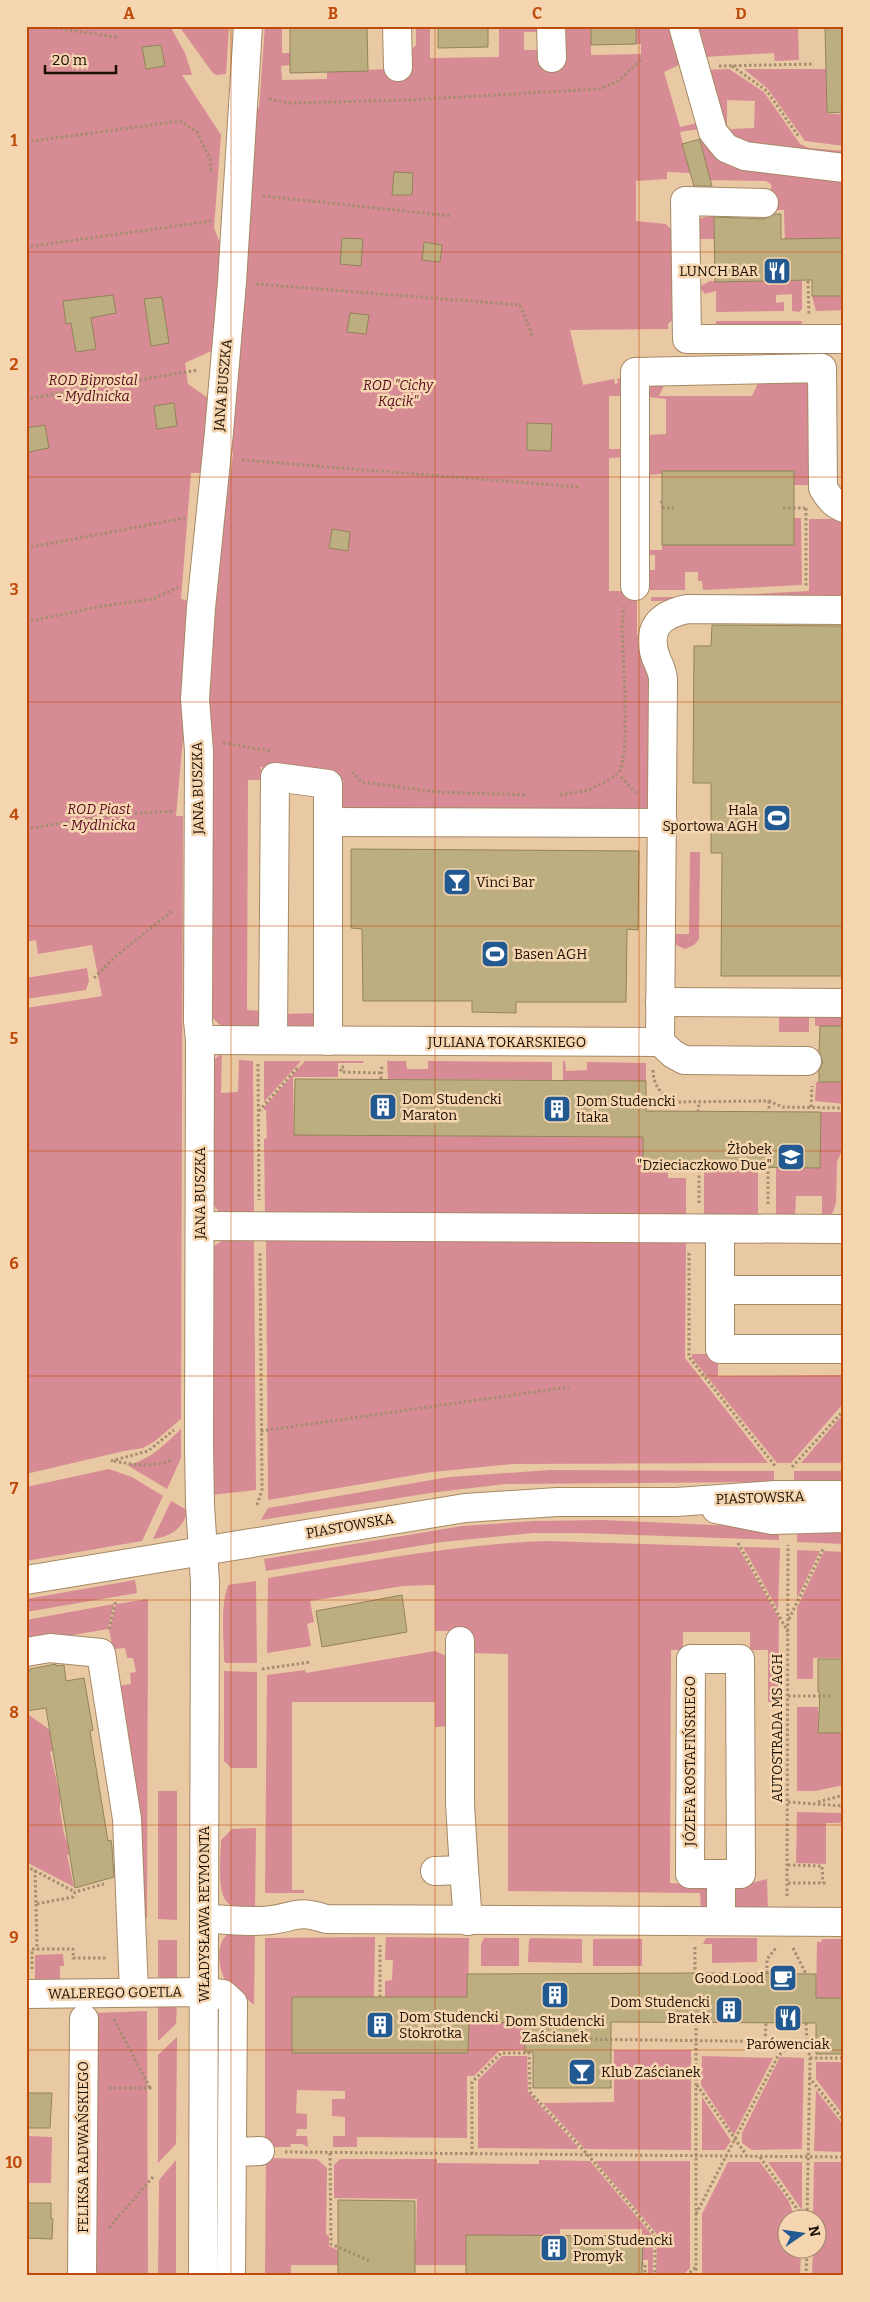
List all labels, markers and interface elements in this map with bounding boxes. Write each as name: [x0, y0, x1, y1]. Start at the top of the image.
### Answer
text: A: [123, 4, 135, 23]
text: B: [328, 4, 338, 23]
text: C: [532, 4, 542, 23]
text: D: [735, 4, 747, 23]
scale bar: [45, 42, 116, 74]
text: 20 m: [52, 51, 88, 69]
text: 1: [11, 131, 18, 150]
restaurant icon: LUNCH BAR: [762, 256, 792, 286]
place label: LUNCH BAR: [679, 263, 758, 280]
street label: JANA BUSZKA: [210, 338, 236, 433]
text: 2: [9, 355, 19, 374]
park label: ROD Biprostal - Mydlnicka: [49, 372, 138, 405]
park label: ROD "Cichy Kącik": [363, 377, 434, 410]
text: 3: [9, 580, 19, 599]
street label: JANA BUSZKA: [189, 742, 207, 835]
park label: ROD Piast - Mydlnicka: [62, 801, 136, 834]
place label: Hala Sportowa AGH: [662, 802, 758, 835]
sports icon: Hala Sportowa AGH: [762, 803, 792, 833]
text: 4: [9, 805, 19, 824]
bar icon: Vinci Bar: [442, 867, 472, 897]
place label: Vinci Bar: [476, 874, 535, 891]
sports icon: Basen AGH: [480, 939, 510, 969]
place label: Basen AGH: [514, 946, 587, 963]
text: 5: [10, 1029, 19, 1048]
street label: JULIANA TOKARSKIEGO: [427, 1034, 586, 1051]
place label: Dom Studencki Maraton: [402, 1091, 502, 1124]
building icon: Dom Studencki Maraton: [368, 1092, 398, 1122]
place label: Dom Studencki Itaka: [576, 1093, 676, 1126]
building icon: Dom Studencki Itaka: [542, 1094, 572, 1124]
place label: Żłobek "Dzieciaczkowo Due": [637, 1141, 772, 1174]
school or university icon: Żłobek "Dzieciaczkowo Due": [776, 1142, 806, 1172]
street label: JANA BUSZKA: [192, 1147, 209, 1240]
text: 6: [9, 1254, 19, 1273]
text: 7: [10, 1479, 19, 1498]
street label: PIASTOWSKA: [715, 1488, 805, 1508]
street label: PIASTOWSKA: [305, 1510, 395, 1542]
street label: AUTOSTRADA MS AGH: [769, 1654, 786, 1802]
street label: JÓZEFA ROSTAFIŃSKIEGO: [681, 1676, 699, 1847]
text: 8: [9, 1703, 19, 1722]
street label: WŁADYSŁAWA REYMONTA: [196, 1826, 213, 2002]
text: 9: [9, 1928, 19, 1947]
cafe icon: Good Lood: [768, 1963, 798, 1993]
place label: Good Lood: [695, 1970, 764, 1987]
building icon: Dom Studencki Zaścianek: [540, 1980, 570, 2010]
street label: WALEREGO GOETLA: [48, 1983, 182, 2003]
place label: Dom Studencki Bratek: [610, 1994, 710, 2027]
building icon: Dom Studencki Bratek: [714, 1995, 744, 2025]
restaurant icon: Parówenciak: [773, 2003, 803, 2033]
place label: Dom Studencki Stokrotka: [399, 2009, 499, 2042]
building icon: Dom Studencki Stokrotka: [365, 2010, 395, 2040]
place label: Dom Studencki Zaścianek: [505, 2013, 605, 2046]
place label: Parówenciak: [746, 2036, 830, 2053]
bar icon: Klub Zaścianek: [567, 2057, 597, 2087]
street label: FELIKSA RADWAŃSKIEGO: [74, 2061, 92, 2233]
place label: Klub Zaścianek: [601, 2064, 701, 2081]
text: 10: [5, 2153, 23, 2172]
north arrow: [778, 2210, 828, 2260]
text: N: [805, 2224, 824, 2239]
place label: Dom Studencki Promyk: [573, 2232, 673, 2265]
building icon: Dom Studencki Promyk: [539, 2233, 569, 2263]

